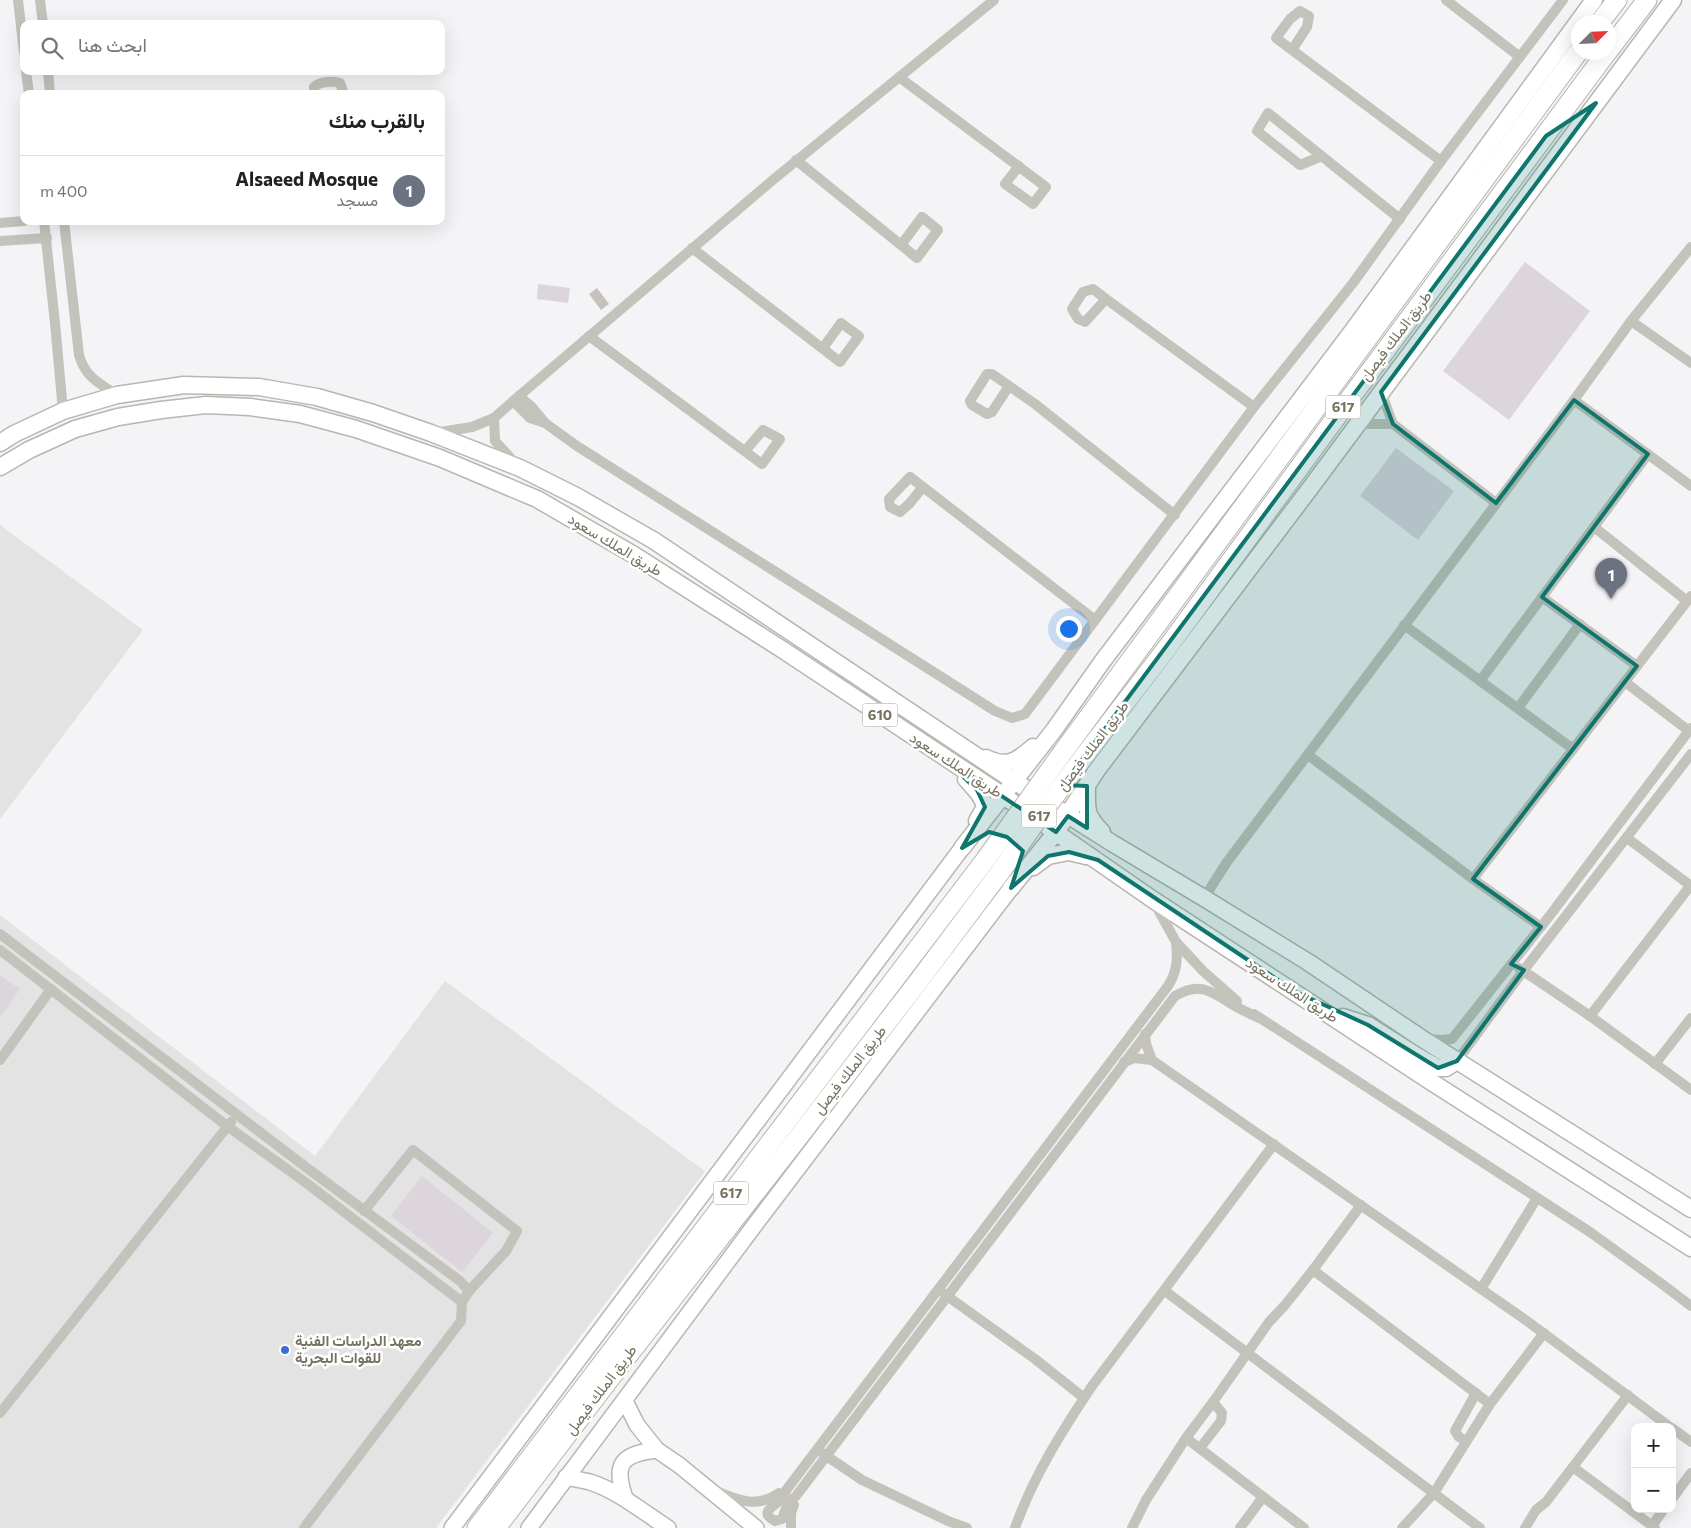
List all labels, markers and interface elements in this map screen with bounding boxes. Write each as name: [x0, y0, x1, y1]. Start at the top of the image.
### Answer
north arrow: [1571, 15, 1616, 60]
search box: [20, 20, 445, 75]
text: ابحث هنا: [78, 33, 147, 56]
icon: search: [38, 34, 66, 62]
text: بالقرب منك: [329, 107, 425, 132]
text: Alsaeed Mosque: [235, 167, 378, 190]
text: 400 m: [40, 181, 88, 200]
text: 1: [405, 181, 413, 200]
text: مسجد: [337, 190, 378, 209]
street label: طريق الملك فيصل: [1356, 287, 1437, 385]
road number: 617: [1326, 396, 1360, 418]
street label: طريق الملك سعود: [564, 509, 666, 581]
pin: 1: [1595, 558, 1627, 599]
your location: [1056, 616, 1082, 642]
street label: طريق الملك فيصل: [1053, 697, 1134, 795]
road number: 610: [862, 704, 898, 726]
street label: طريق الملك سعود: [906, 728, 1006, 803]
road number: 617: [1022, 804, 1056, 828]
street label: طريق الملك سعود: [1242, 953, 1342, 1028]
street label: طريق الملك فيصل: [809, 1021, 891, 1119]
road number: 617: [714, 1182, 748, 1204]
place label: معهد الدراسات الفنية للقوات البحرية: [295, 1331, 422, 1367]
street label: طريق الملك فيصل: [561, 1341, 642, 1439]
marker: معهد الدراسات الفنية للقوات البحرية: [279, 1344, 291, 1356]
map controls: [1631, 1423, 1676, 1513]
button: +: [1631, 1423, 1676, 1468]
button: −: [1631, 1468, 1676, 1513]

